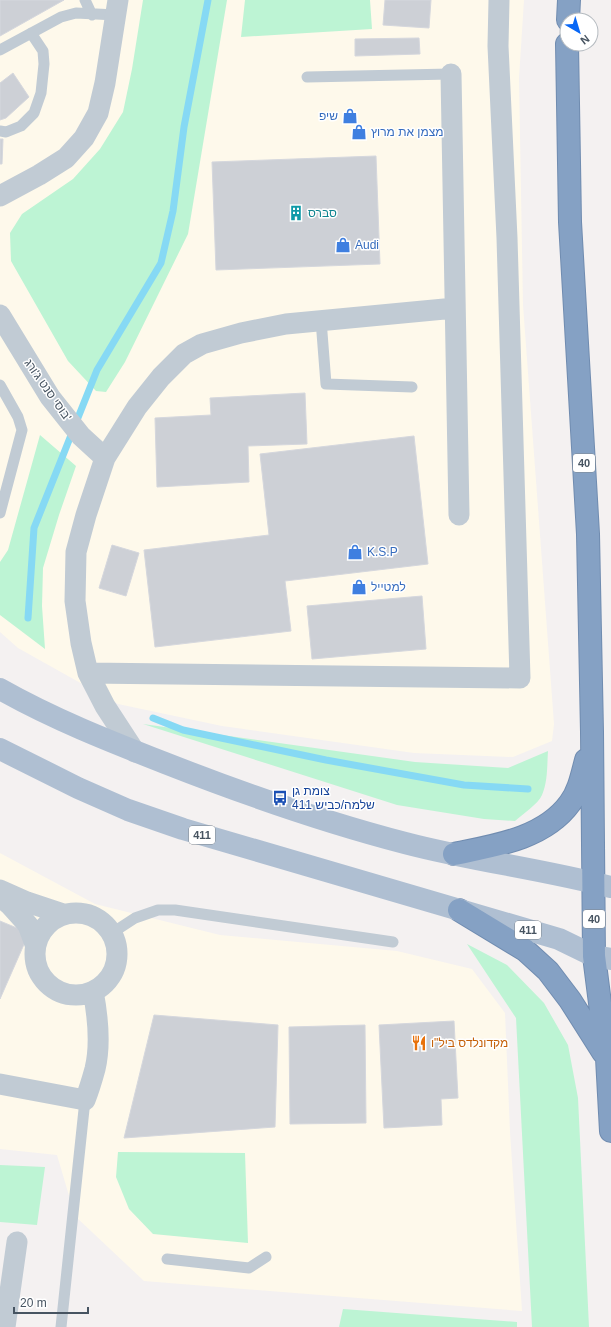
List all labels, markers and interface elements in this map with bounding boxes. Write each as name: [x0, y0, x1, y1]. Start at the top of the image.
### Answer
north arrow: [559, 12, 599, 52]
text: N: [578, 33, 592, 47]
shop icon: שיפ: [341, 107, 359, 125]
place label: שיפ: [319, 109, 338, 123]
shop icon: מצמן את מרוץ: [350, 123, 368, 141]
place label: מצמן את מרוץ: [371, 125, 443, 139]
building icon: סברס: [287, 204, 305, 222]
place label: סברס: [308, 206, 337, 220]
shop icon: Audi: [334, 236, 352, 254]
place label: Audi: [355, 238, 379, 252]
street label: בוסי סנט ג'ורג': [22, 356, 74, 424]
road number: 40: [573, 454, 595, 472]
shop icon: K.S.P: [346, 543, 364, 561]
place label: K.S.P: [367, 545, 398, 559]
shop icon: למטייל: [350, 578, 368, 596]
place label: למטייל: [371, 580, 406, 594]
place label: צומת גן שלמה/כביש 411: [292, 784, 375, 812]
bus stop icon: צומת גן שלמה/כביש 411: [271, 789, 289, 807]
road number: 411: [189, 826, 215, 844]
road number: 40: [583, 910, 605, 928]
road number: 411: [515, 921, 541, 939]
restaurant icon: מקדונלדס ביל"ו: [410, 1034, 428, 1052]
place label: מקדונלדס ביל"ו: [431, 1036, 508, 1050]
scale bar: [14, 1289, 88, 1315]
text: 20 m: [20, 1296, 47, 1310]

